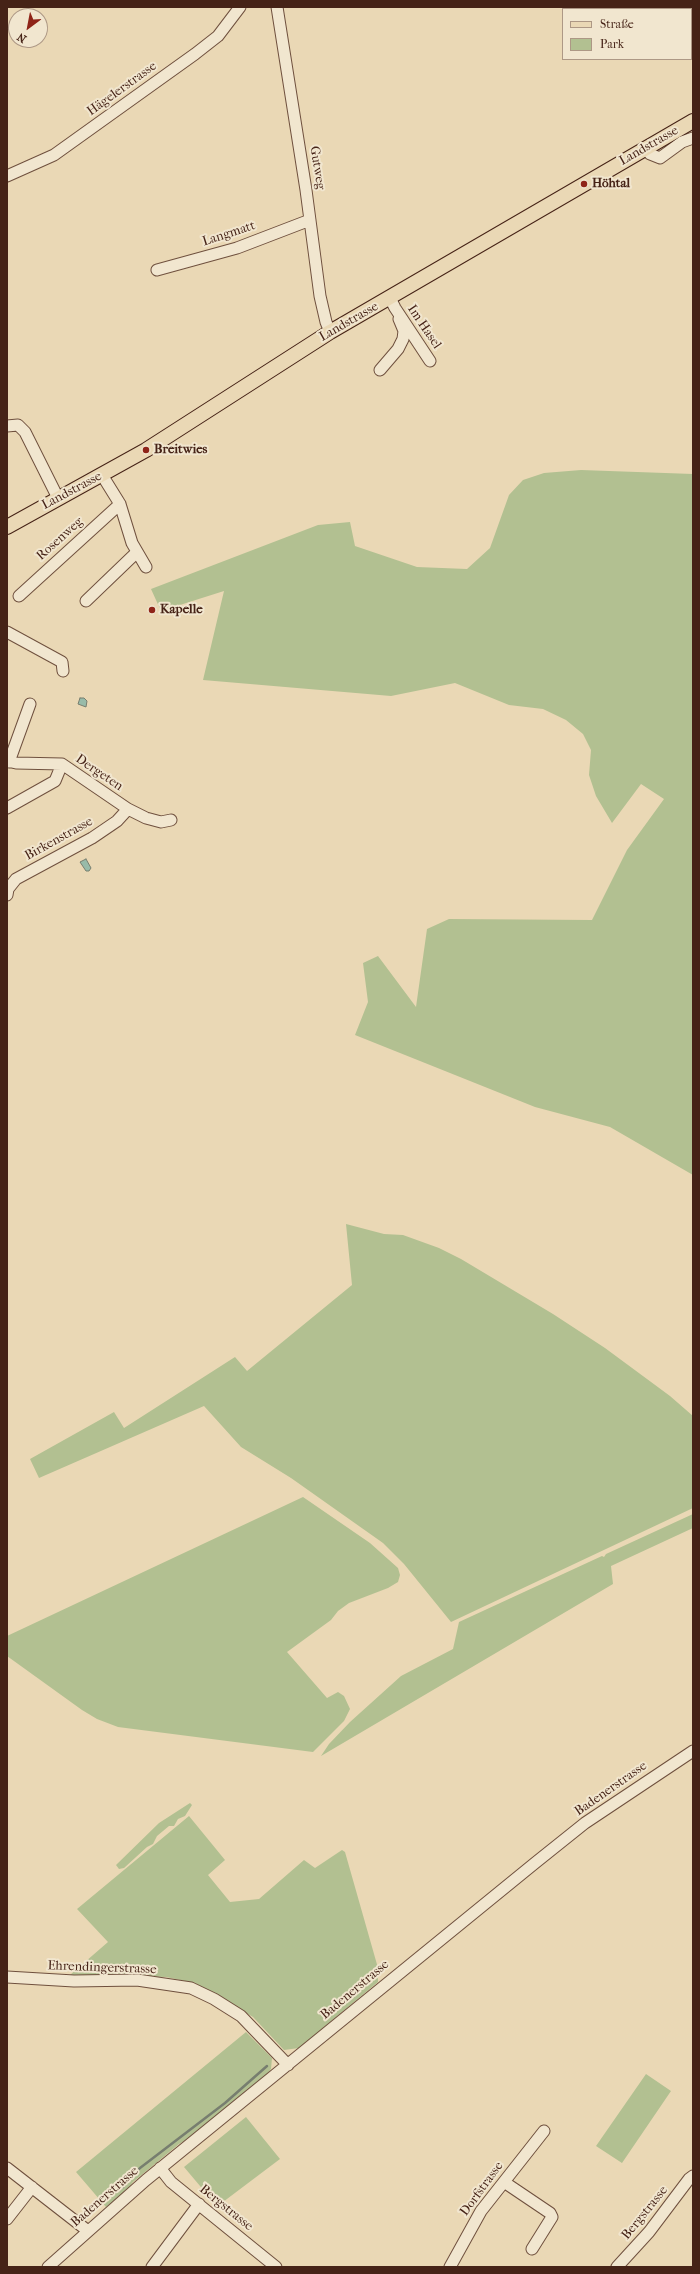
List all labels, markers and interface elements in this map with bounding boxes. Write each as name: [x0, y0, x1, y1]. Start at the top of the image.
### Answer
north arrow: [8, 8, 48, 48]
legend: [562, 8, 692, 60]
text: Straße: [600, 17, 634, 31]
text: N: [15, 30, 29, 45]
text: Park: [600, 37, 624, 51]
street label: Hägelerstrasse: [84, 59, 160, 119]
street label: Landstrasse: [617, 123, 681, 169]
street label: Gutweg: [306, 145, 328, 191]
place label: Höhtal: [592, 176, 630, 192]
marker: Höhtal: [579, 179, 589, 189]
street label: Langmatt: [201, 218, 257, 250]
street label: Landstrasse: [317, 299, 381, 345]
street label: Im Hasel: [404, 302, 444, 352]
place label: Breitwies: [154, 442, 207, 458]
marker: Breitwies: [141, 445, 151, 455]
street label: Landstrasse: [39, 469, 105, 513]
street label: Rosenweg: [34, 514, 86, 564]
place label: Kapelle: [160, 602, 203, 618]
marker: Kapelle: [147, 605, 157, 615]
street label: Dergeten: [72, 751, 126, 795]
street label: Birkenstrasse: [22, 814, 96, 864]
street label: Badenerstrasse: [572, 1758, 650, 1820]
street label: Badenerstrasse: [318, 1957, 392, 2023]
street label: Ehrendingerstrasse: [47, 1958, 157, 1978]
street label: Dorfstrasse: [457, 2159, 507, 2219]
street label: Badenerstrasse: [68, 2163, 142, 2231]
street label: Bergstrasse: [196, 2182, 256, 2234]
street label: Bergstrasse: [619, 2183, 671, 2243]

